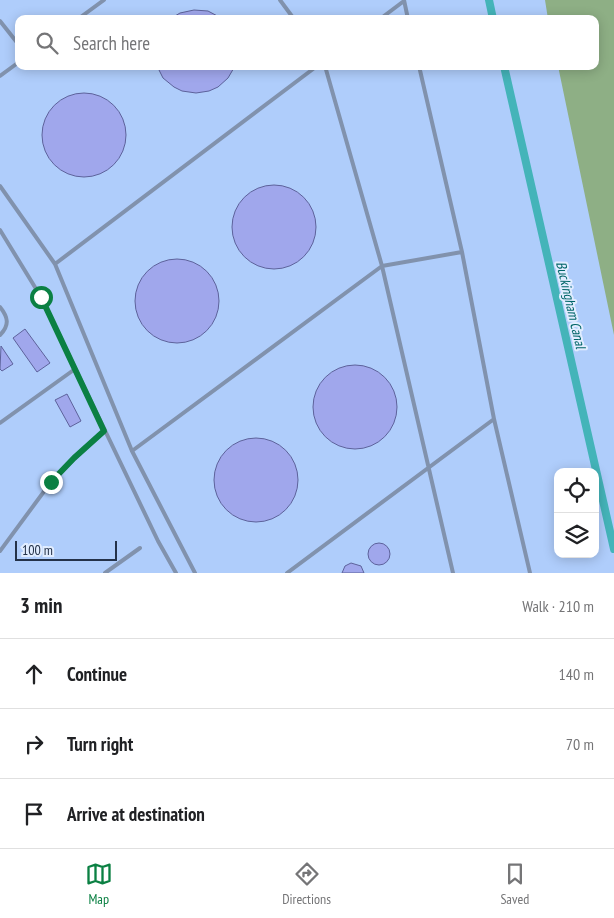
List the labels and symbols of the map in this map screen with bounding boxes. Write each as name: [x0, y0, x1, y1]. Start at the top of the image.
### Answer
water label: Buckingham Canal: [552, 260, 590, 352]
route start: [30, 286, 53, 309]
route end: [40, 471, 63, 494]
scale bar: [15, 538, 118, 561]

